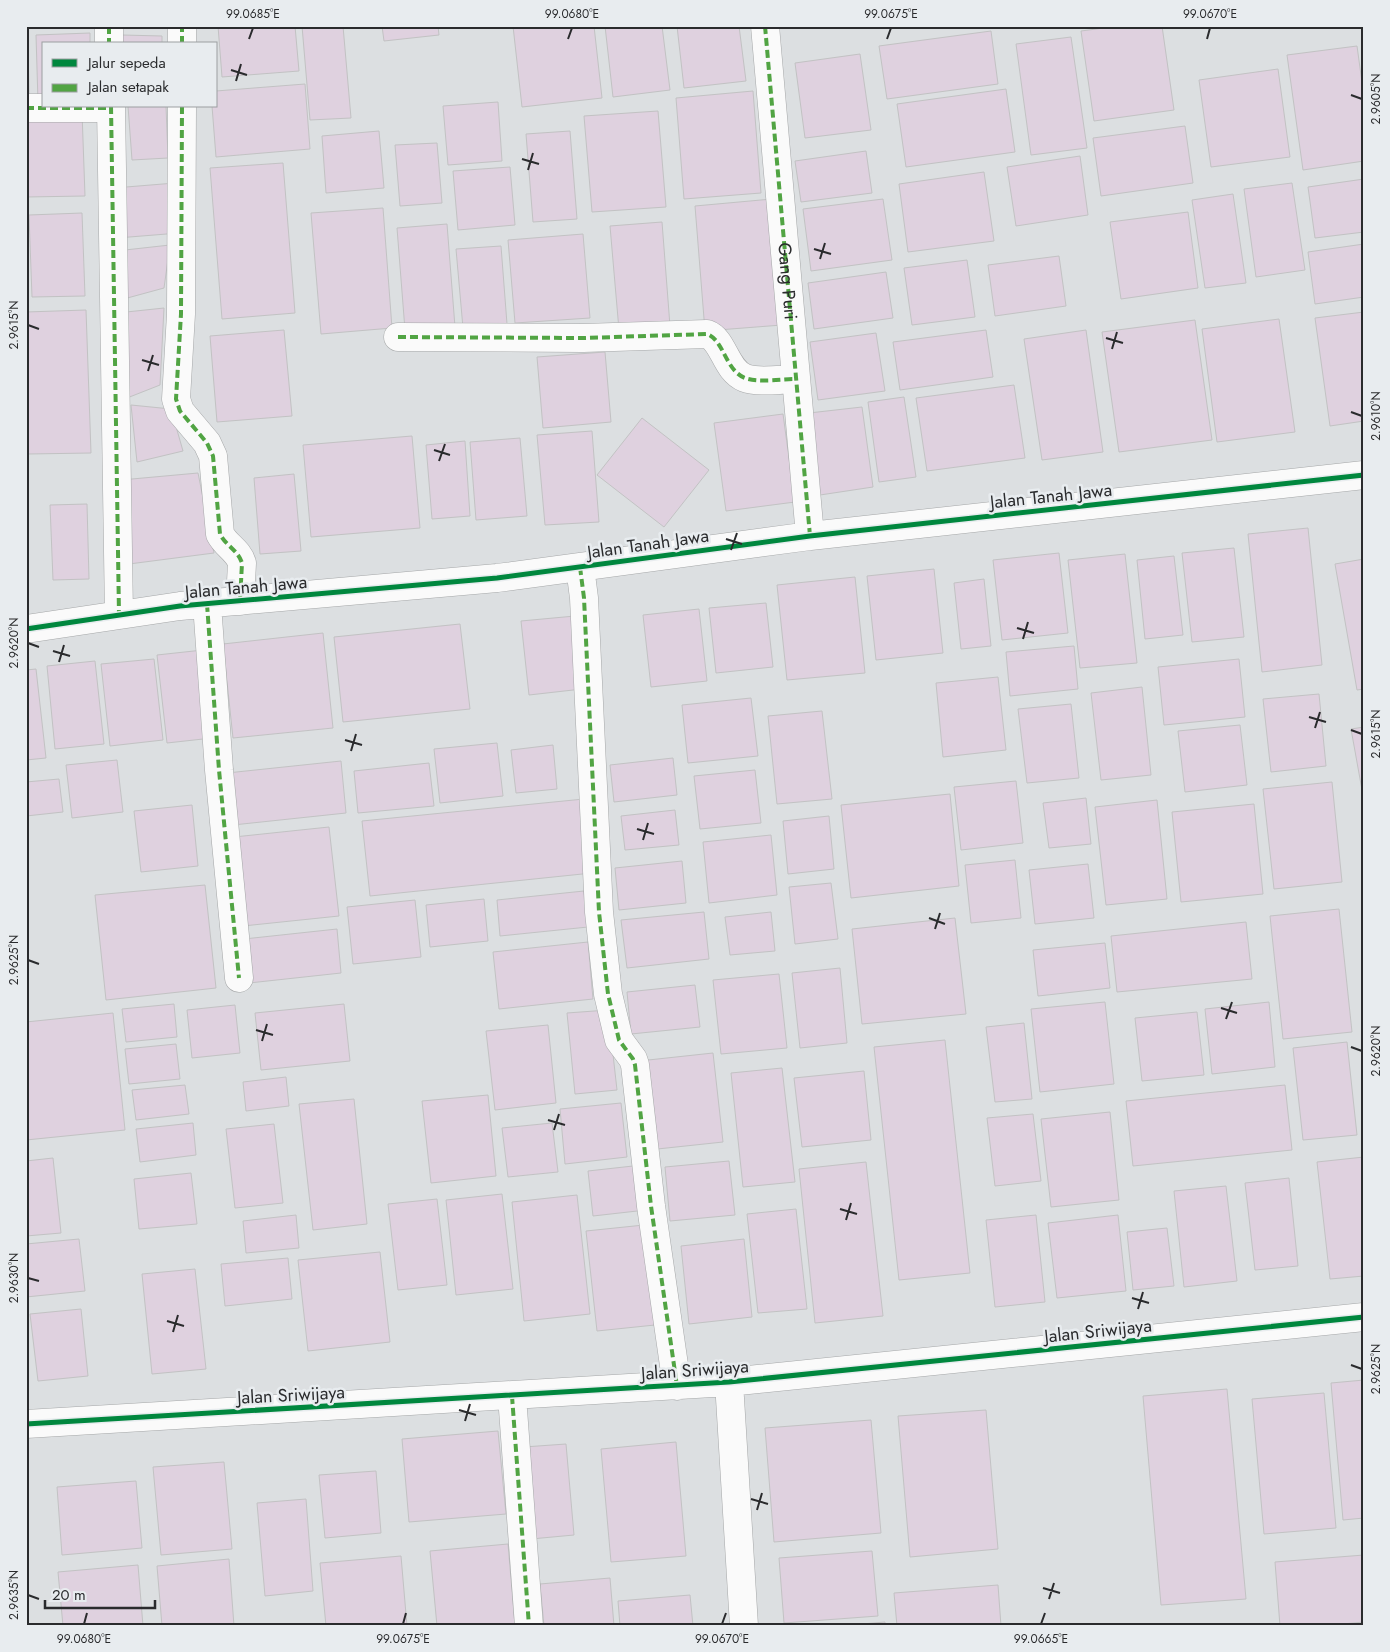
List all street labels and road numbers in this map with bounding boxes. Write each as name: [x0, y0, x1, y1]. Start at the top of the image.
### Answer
street label: Gang Puri: [771, 241, 804, 321]
street label: Jalan Tanah Jawa: [987, 477, 1113, 516]
street label: Jalan Tanah Jawa: [584, 523, 711, 566]
street label: Jalan Tanah Jawa: [182, 569, 308, 605]
street label: Jalan Sriwijaya: [1041, 1312, 1153, 1350]
street label: Jalan Sriwijaya: [638, 1353, 750, 1387]
street label: Jalan Sriwijaya: [234, 1379, 346, 1411]

